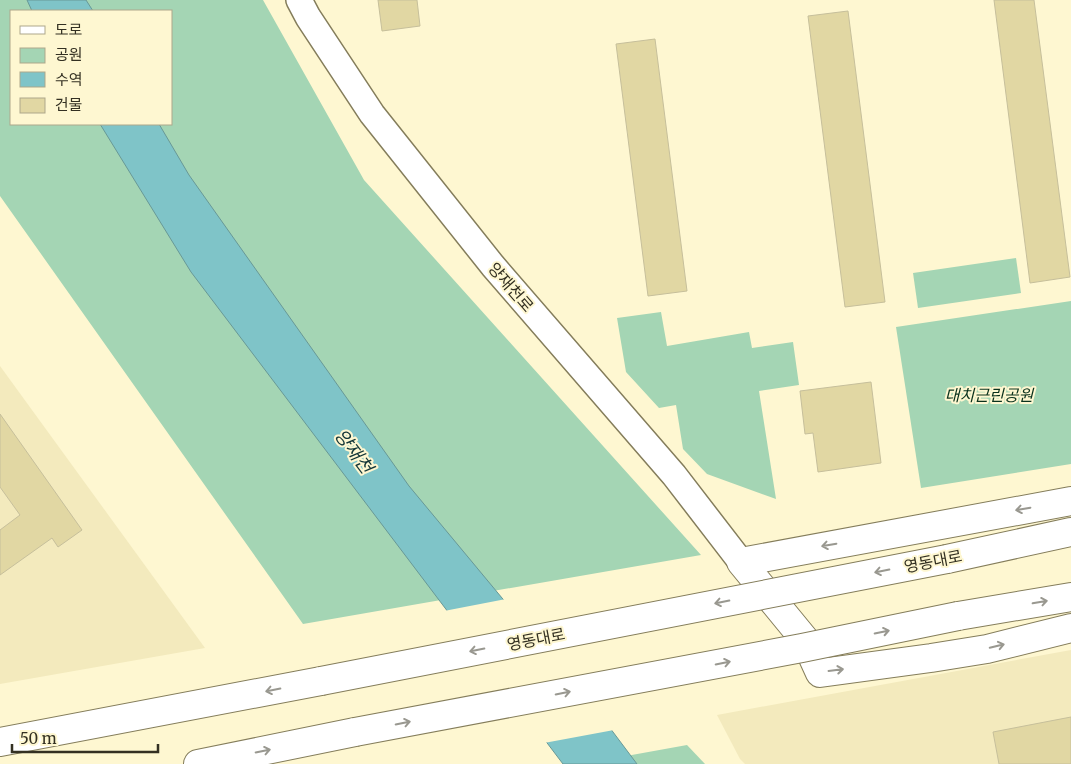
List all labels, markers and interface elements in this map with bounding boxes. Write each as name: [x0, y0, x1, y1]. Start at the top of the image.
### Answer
legend: [10, 10, 172, 125]
text: 도로: [55, 20, 83, 39]
text: 공원: [55, 45, 83, 64]
text: 수역: [55, 70, 83, 89]
text: 건물: [55, 95, 83, 114]
street label: 양재천로: [484, 258, 538, 316]
park label: 대치근린공원: [945, 385, 1034, 405]
water label: 양재천: [330, 424, 380, 480]
one-way arrow: [1015, 505, 1031, 515]
one-way arrow: [821, 541, 837, 551]
street label: 영동대로: [902, 546, 964, 576]
one-way arrow: [874, 567, 890, 577]
one-way arrow: [1032, 597, 1048, 607]
one-way arrow: [715, 598, 731, 608]
street label: 영동대로: [505, 624, 567, 654]
one-way arrow: [874, 627, 890, 636]
one-way arrow: [988, 641, 1004, 650]
one-way arrow: [469, 646, 485, 656]
one-way arrow: [714, 658, 730, 668]
one-way arrow: [828, 665, 844, 675]
one-way arrow: [265, 686, 281, 696]
one-way arrow: [555, 688, 571, 697]
one-way arrow: [395, 718, 411, 727]
scale bar: [12, 722, 159, 754]
text: 50 m: [20, 729, 57, 748]
one-way arrow: [254, 746, 270, 755]

